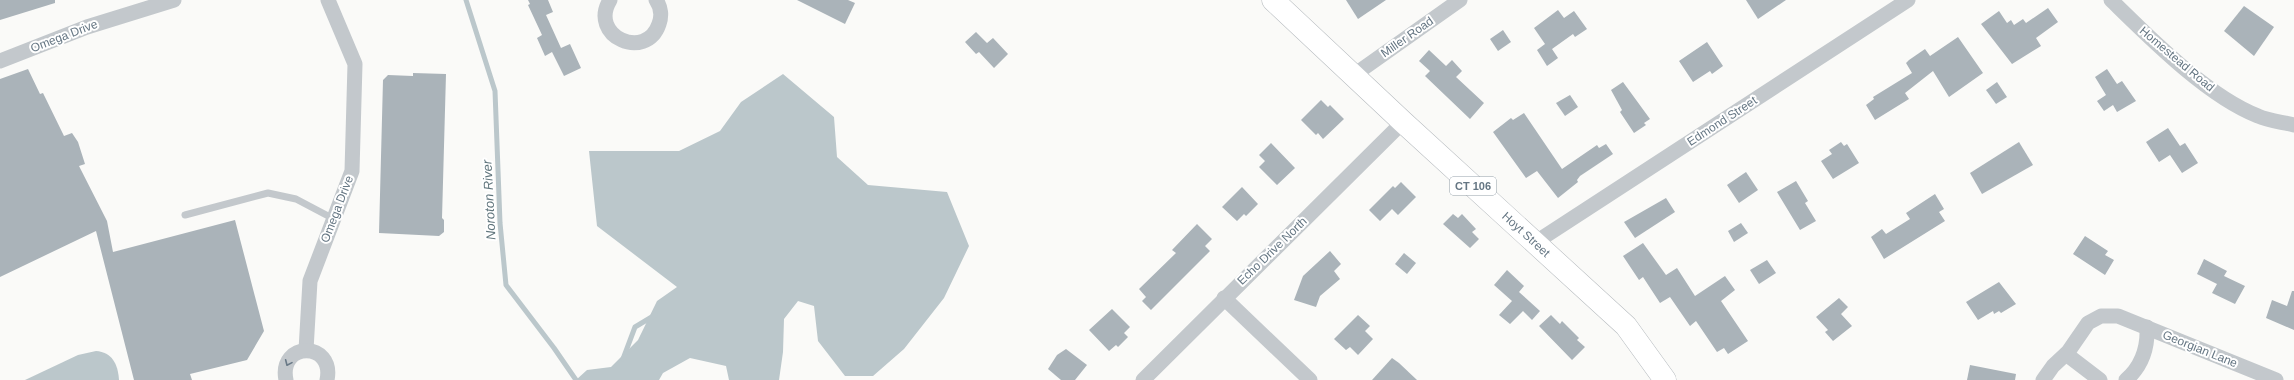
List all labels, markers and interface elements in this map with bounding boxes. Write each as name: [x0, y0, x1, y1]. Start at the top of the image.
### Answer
street label: Miller Road: [1378, 14, 1436, 60]
street label: Omega Drive: [28, 17, 100, 55]
street label: Homestead Road: [2137, 24, 2217, 94]
street label: Edmond Street: [1685, 93, 1760, 149]
water label: Noroton River: [479, 159, 499, 240]
street label: Omega Drive: [318, 173, 356, 245]
road number: CT 106: [1450, 177, 1496, 195]
street label: Hoyt Street: [1499, 209, 1553, 260]
street label: Echo Drive North: [1234, 214, 1310, 288]
street label: Georgian Lane: [2161, 328, 2240, 370]
one-way arrow: [284, 360, 292, 367]

